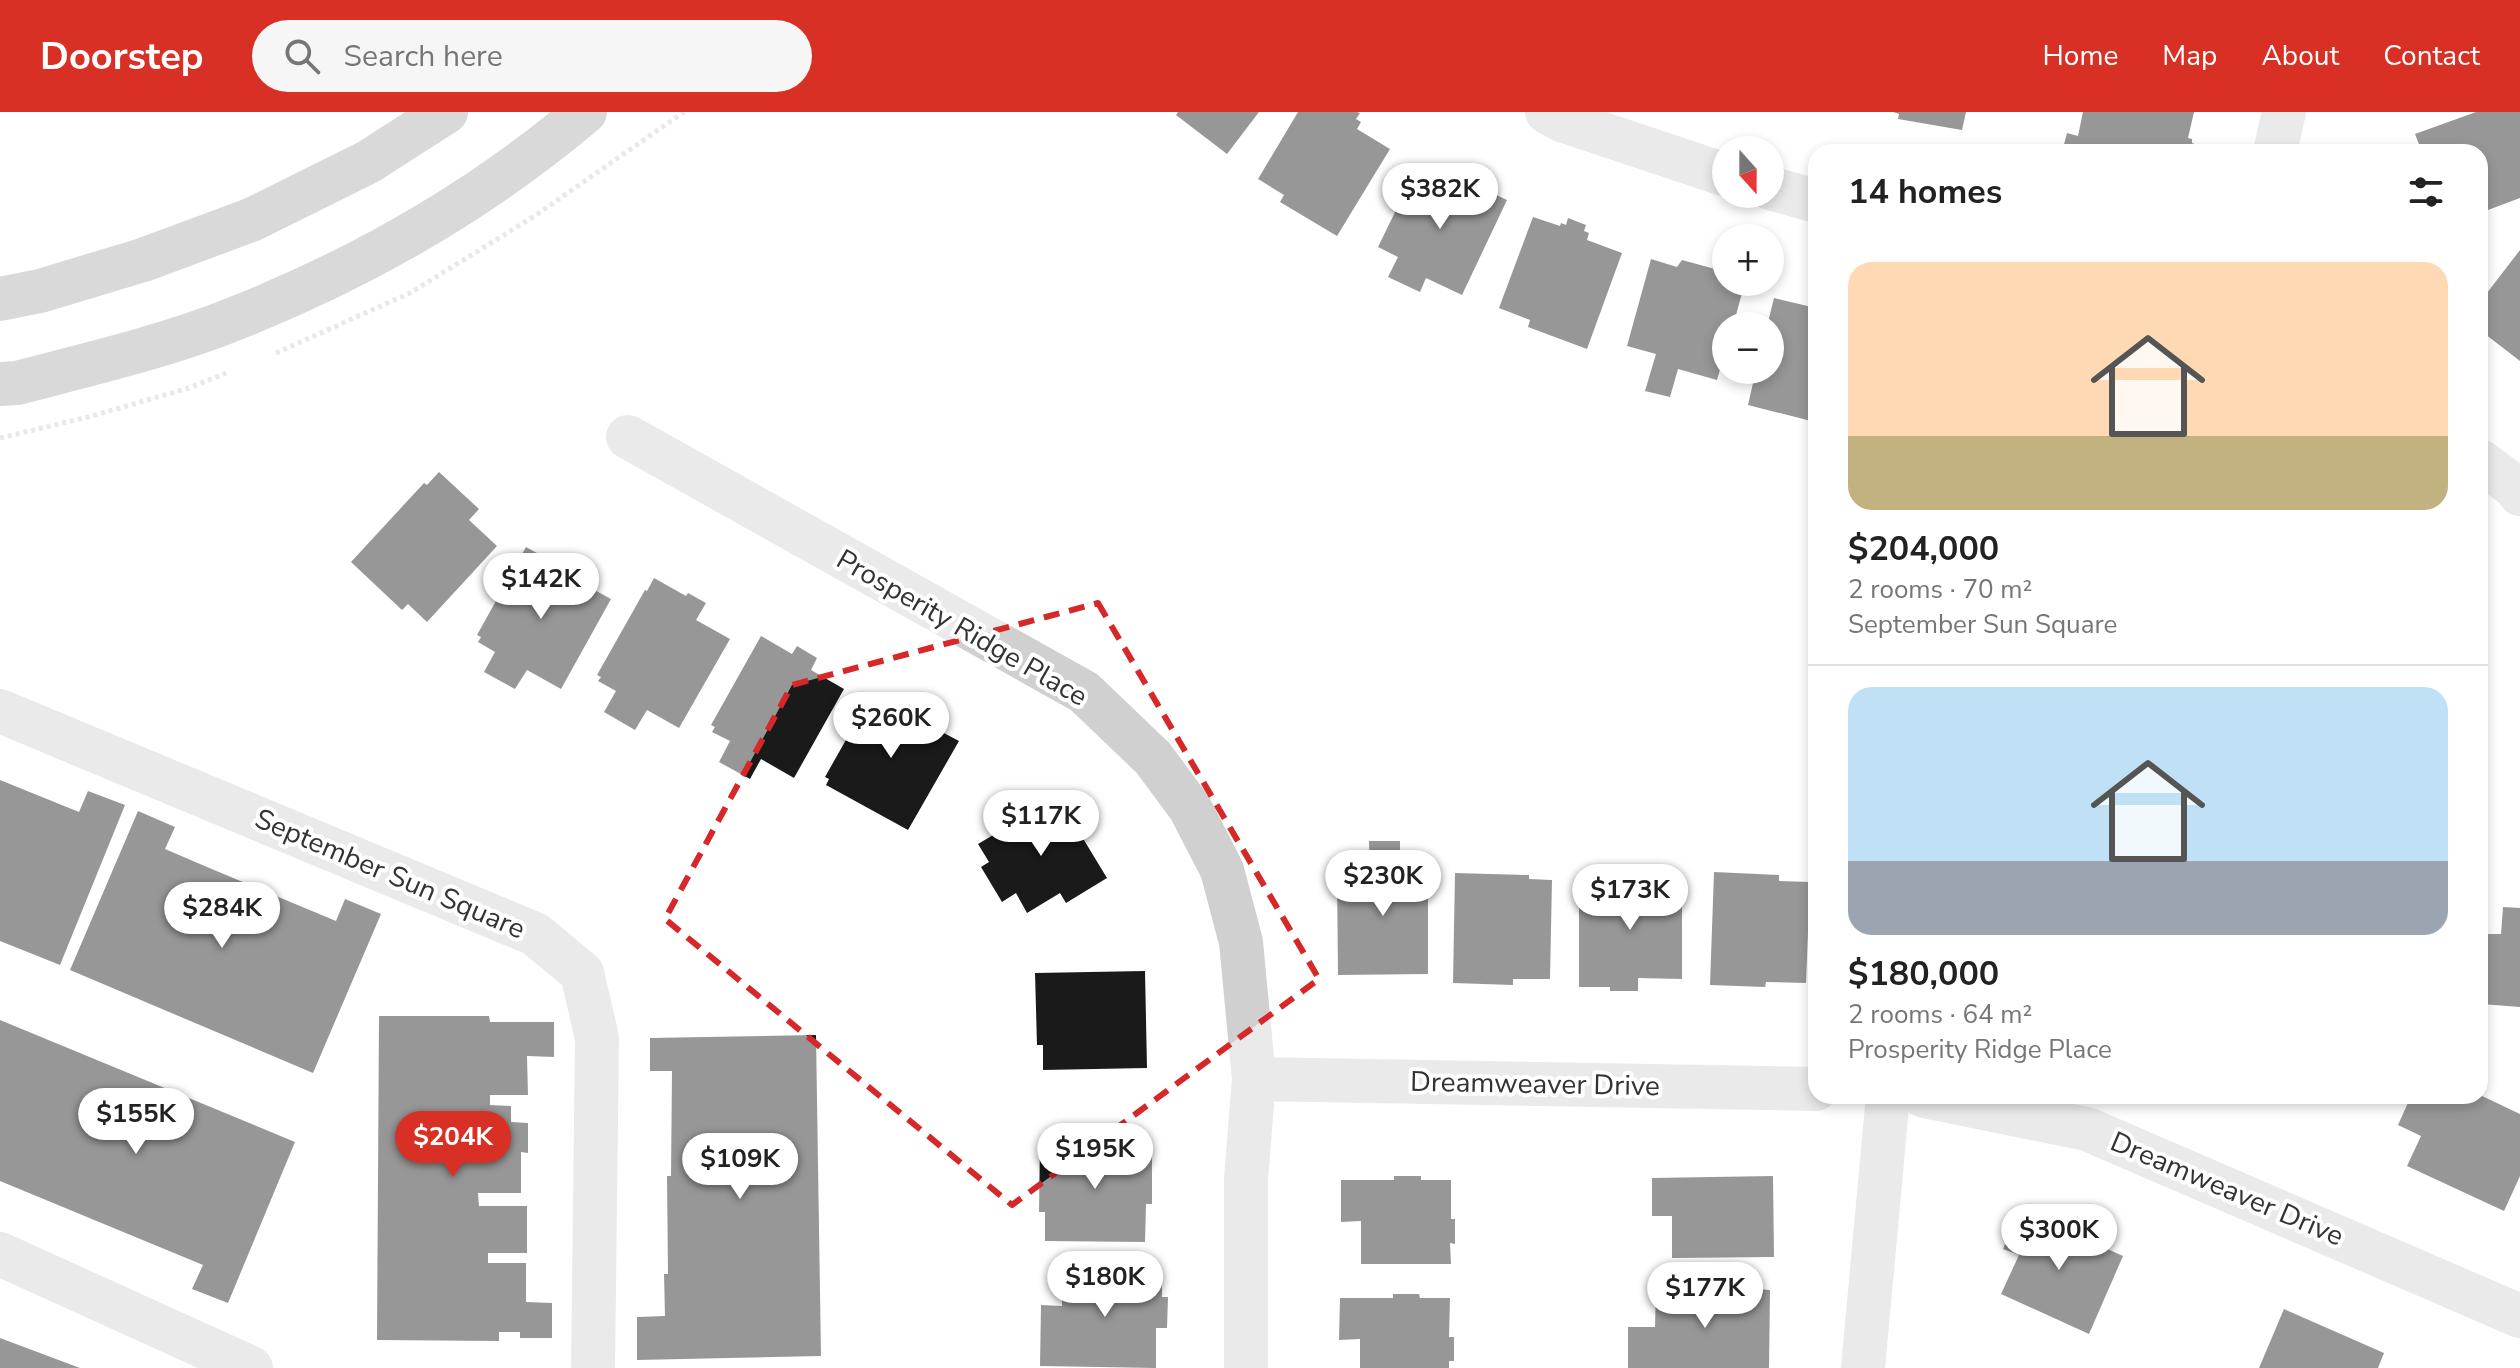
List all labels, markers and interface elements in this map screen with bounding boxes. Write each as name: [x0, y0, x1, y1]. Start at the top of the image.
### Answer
search box: [252, 20, 812, 92]
text: Doorstep: [40, 31, 204, 82]
icon: search: [280, 34, 324, 78]
text: Search here: [344, 36, 503, 77]
text: Home: [2043, 37, 2118, 75]
text: Map: [2162, 37, 2217, 75]
text: About: [2261, 37, 2339, 75]
text: Contact: [2383, 37, 2480, 75]
north arrow: [1712, 136, 1784, 208]
map controls: [1712, 136, 1784, 384]
pin: $382K: [1384, 163, 1496, 231]
text: 14 homes: [1848, 169, 2002, 215]
icon: filters: [2404, 170, 2448, 214]
text: $382K: [1400, 171, 1480, 206]
button: +: [1712, 224, 1784, 296]
button: −: [1712, 312, 1784, 384]
icon: home: [2076, 314, 2220, 458]
text: $204,000: [1848, 526, 1999, 572]
street label: Prosperity Ridge Place: [829, 541, 1095, 715]
pin: $142K: [485, 553, 597, 621]
text: $142K: [501, 561, 581, 596]
text: 2 rooms · 70 m²: [1848, 572, 2032, 607]
text: September Sun Square: [1848, 607, 2117, 642]
pin: $260K: [835, 692, 947, 760]
text: $260K: [851, 700, 931, 735]
icon: home: [2076, 739, 2220, 883]
pin: $117K: [985, 790, 1097, 858]
text: $117K: [1001, 798, 1081, 833]
street label: September Sun Square: [249, 800, 531, 948]
pin: $230K: [1327, 850, 1439, 918]
text: $230K: [1343, 858, 1423, 893]
pin: $173K: [1574, 864, 1686, 932]
text: $173K: [1590, 872, 1670, 907]
pin: $284K: [166, 882, 278, 950]
text: $284K: [182, 890, 262, 925]
text: $180,000: [1848, 951, 1999, 997]
text: 2 rooms · 64 m²: [1848, 997, 2032, 1032]
text: Prosperity Ridge Place: [1848, 1032, 2112, 1067]
street label: Dreamweaver Drive: [1410, 1063, 1660, 1105]
pin: $155K: [80, 1088, 192, 1156]
text: $155K: [96, 1096, 176, 1131]
pin: $204K: [397, 1111, 509, 1179]
text: $204K: [413, 1119, 493, 1154]
pin: $195K: [1039, 1123, 1151, 1191]
street label: Dreamweaver Drive: [2105, 1123, 2349, 1255]
text: $195K: [1055, 1131, 1135, 1166]
pin: $109K: [684, 1133, 796, 1201]
text: $109K: [700, 1141, 780, 1176]
pin: $300K: [2003, 1204, 2115, 1272]
text: $300K: [2019, 1212, 2099, 1247]
pin: $180K: [1049, 1251, 1161, 1319]
text: $180K: [1065, 1259, 1145, 1294]
pin: $177K: [1649, 1262, 1761, 1330]
text: $177K: [1665, 1270, 1745, 1305]

